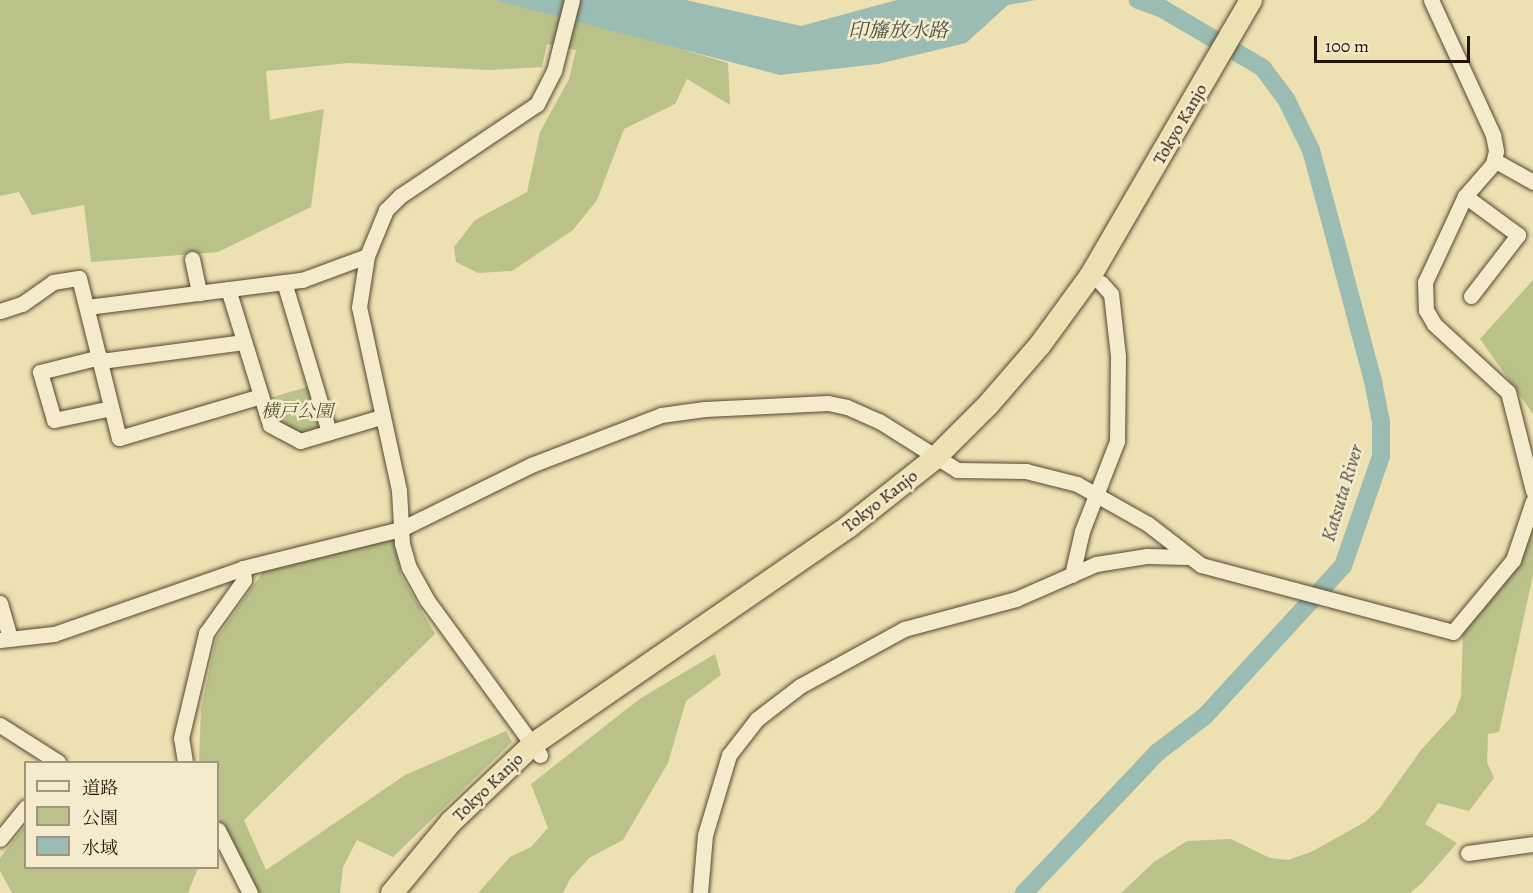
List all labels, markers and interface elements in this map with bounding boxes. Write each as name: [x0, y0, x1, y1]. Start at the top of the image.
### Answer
water label: 印旛放水路: [848, 18, 948, 42]
scale bar: [1317, 24, 1473, 62]
text: 100 m: [1325, 34, 1369, 58]
street label: Tokyo Kanjo: [1148, 80, 1212, 168]
park label: 横戸公園: [261, 400, 333, 422]
water label: Katsuta River: [1316, 442, 1368, 544]
street label: Tokyo Kanjo: [838, 465, 922, 537]
street label: Tokyo Kanjo: [448, 748, 528, 826]
legend: [24, 761, 219, 869]
text: 道路: [82, 776, 118, 800]
text: 公園: [82, 806, 118, 830]
text: 水域: [82, 836, 118, 860]

